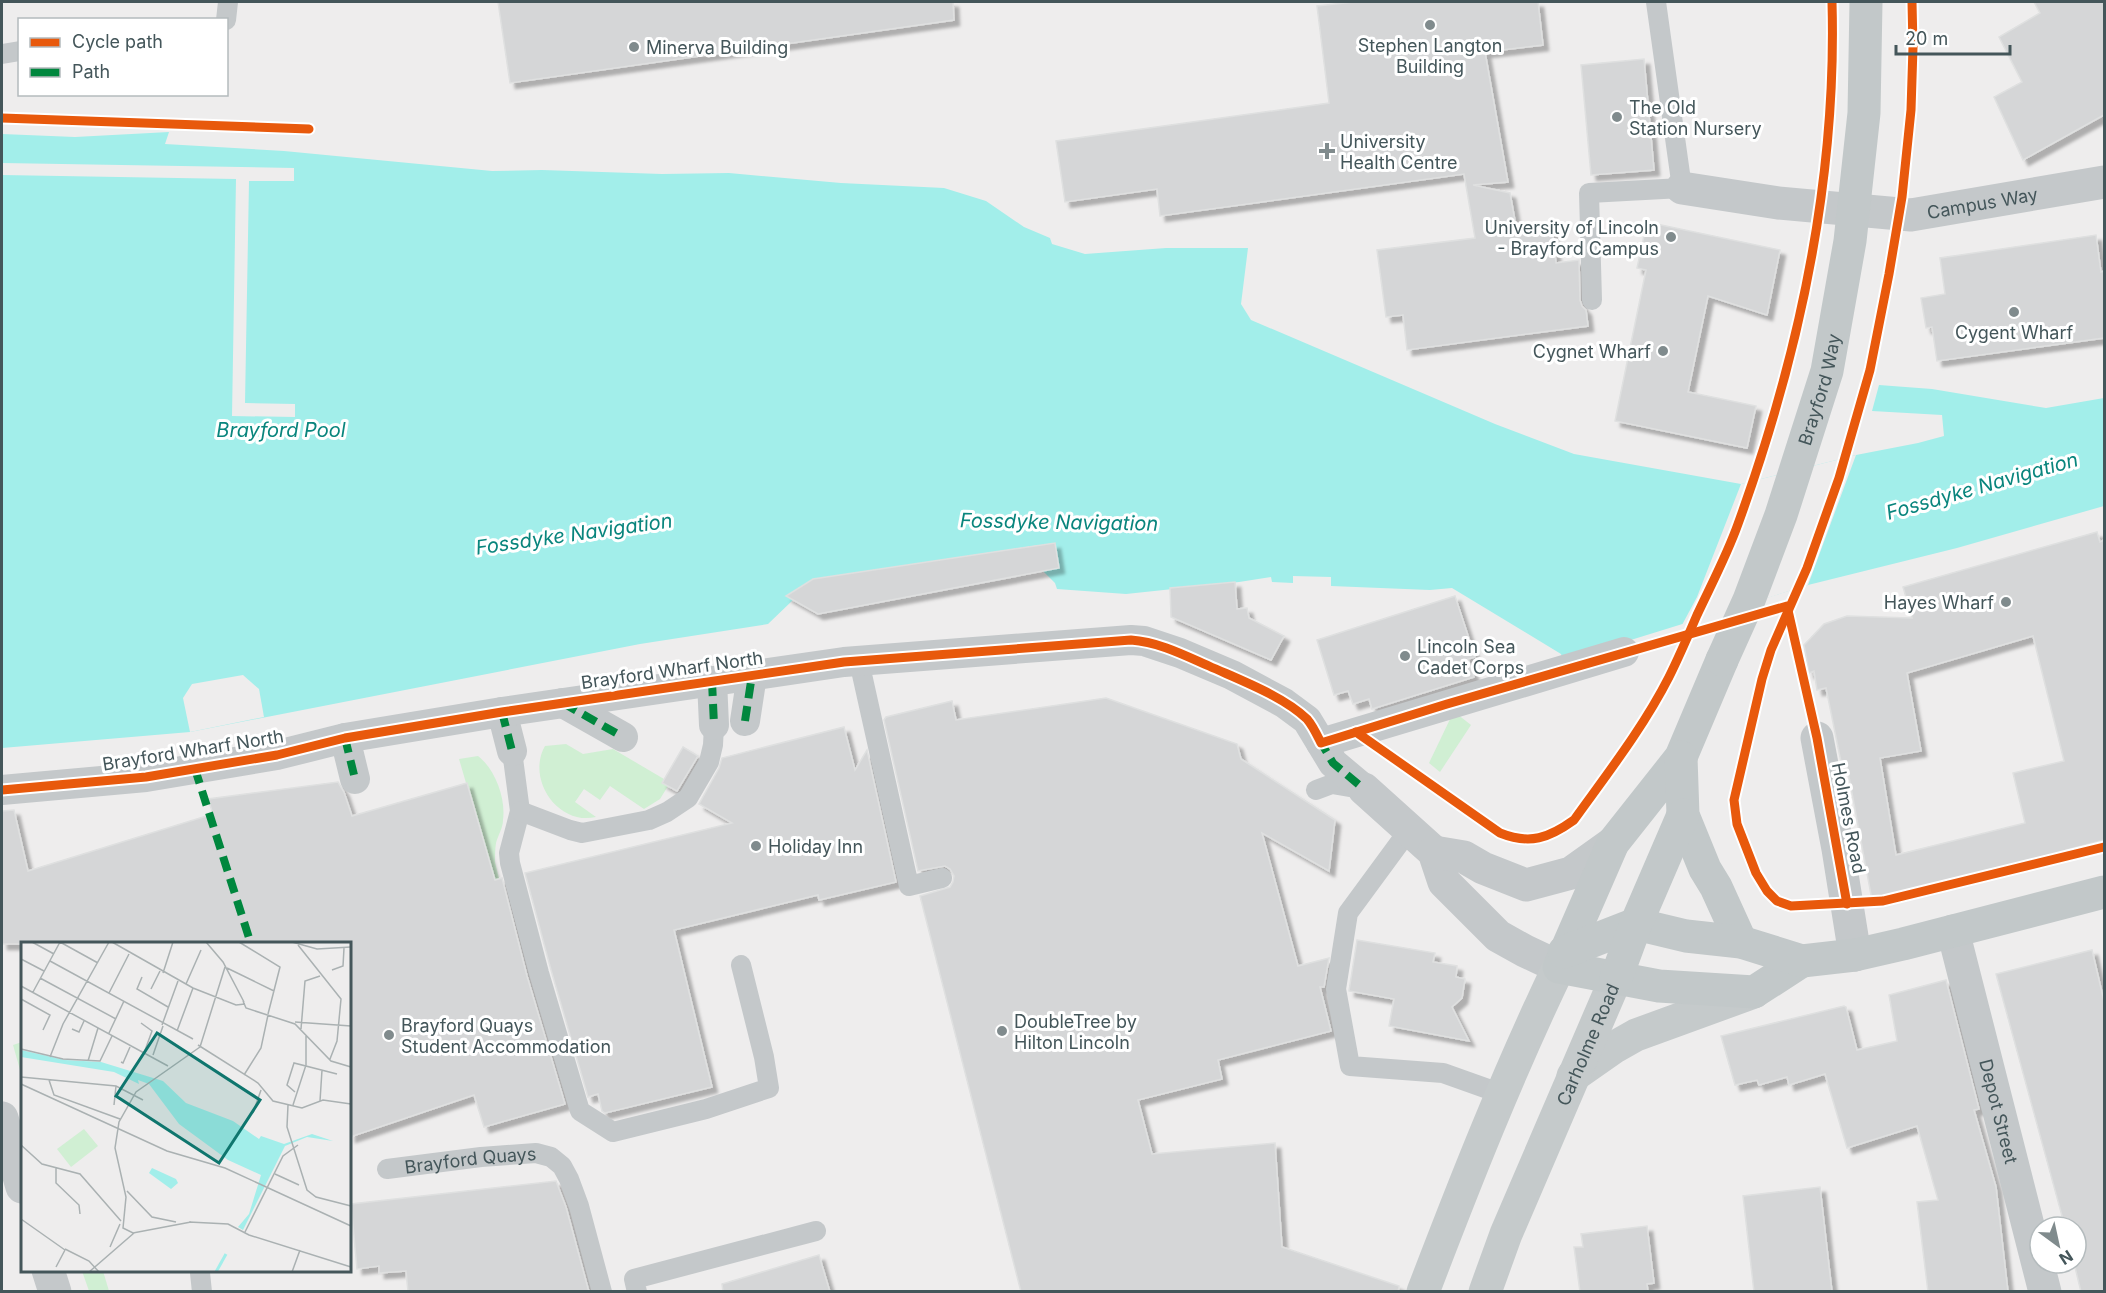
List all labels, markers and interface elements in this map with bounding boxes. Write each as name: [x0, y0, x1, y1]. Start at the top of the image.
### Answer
legend: [18, 18, 228, 96]
marker: Stephen Langton Building: [1423, 18, 1437, 32]
scale bar: [1896, 18, 2010, 56]
text: 20 m: [1905, 28, 1948, 49]
text: Cycle path: [72, 31, 163, 52]
place label: Stephen Langton Building: [1358, 35, 1502, 77]
place label: Minerva Building: [646, 37, 788, 58]
marker: Minerva Building: [627, 40, 641, 54]
text: Path: [72, 61, 110, 82]
place label: The Old Station Nursery: [1629, 97, 1762, 139]
marker: The Old Station Nursery: [1610, 110, 1624, 124]
place label: University Health Centre: [1340, 131, 1458, 173]
marker: University Health Centre: [1318, 142, 1336, 160]
street label: Campus Way: [1925, 183, 2039, 223]
place label: University of Lincoln - Brayford Campus: [1485, 217, 1659, 259]
marker: University of Lincoln - Brayford Campus: [1664, 230, 1678, 244]
marker: Cygent Wharf: [2007, 305, 2021, 319]
place label: Cygent Wharf: [1955, 322, 2073, 343]
street label: Brayford Way: [1793, 332, 1844, 448]
place label: Cygnet Wharf: [1533, 341, 1651, 362]
marker: Cygnet Wharf: [1656, 344, 1670, 358]
water label: Brayford Pool: [216, 418, 346, 442]
water label: Fossdyke Navigation: [1883, 447, 2081, 525]
water label: Fossdyke Navigation: [474, 508, 674, 560]
water label: Fossdyke Navigation: [960, 508, 1158, 536]
place label: Hayes Wharf: [1884, 592, 1994, 613]
marker: Hayes Wharf: [1999, 595, 2013, 609]
place label: Lincoln Sea Cadet Corps: [1417, 636, 1524, 678]
street label: Brayford Wharf North: [580, 647, 764, 693]
marker: Lincoln Sea Cadet Corps: [1398, 649, 1412, 663]
street label: Brayford Wharf North: [101, 725, 285, 775]
street label: Holmes Road: [1828, 761, 1870, 875]
place label: Holiday Inn: [768, 836, 863, 857]
marker: Holiday Inn: [749, 839, 763, 853]
inset map: [21, 942, 351, 1272]
street label: Carholme Road: [1552, 980, 1623, 1109]
place label: DoubleTree by Hilton Lincoln: [1014, 1011, 1137, 1053]
place label: Brayford Quays Student Accommodation: [401, 1015, 611, 1057]
marker: DoubleTree by Hilton Lincoln: [995, 1024, 1009, 1038]
marker: Brayford Quays Student Accommodation: [382, 1028, 396, 1042]
street label: Depot Street: [1976, 1057, 2022, 1166]
street label: Brayford Quays: [403, 1143, 537, 1177]
north arrow: [2028, 1215, 2088, 1275]
text: N: [2056, 1246, 2077, 1269]

